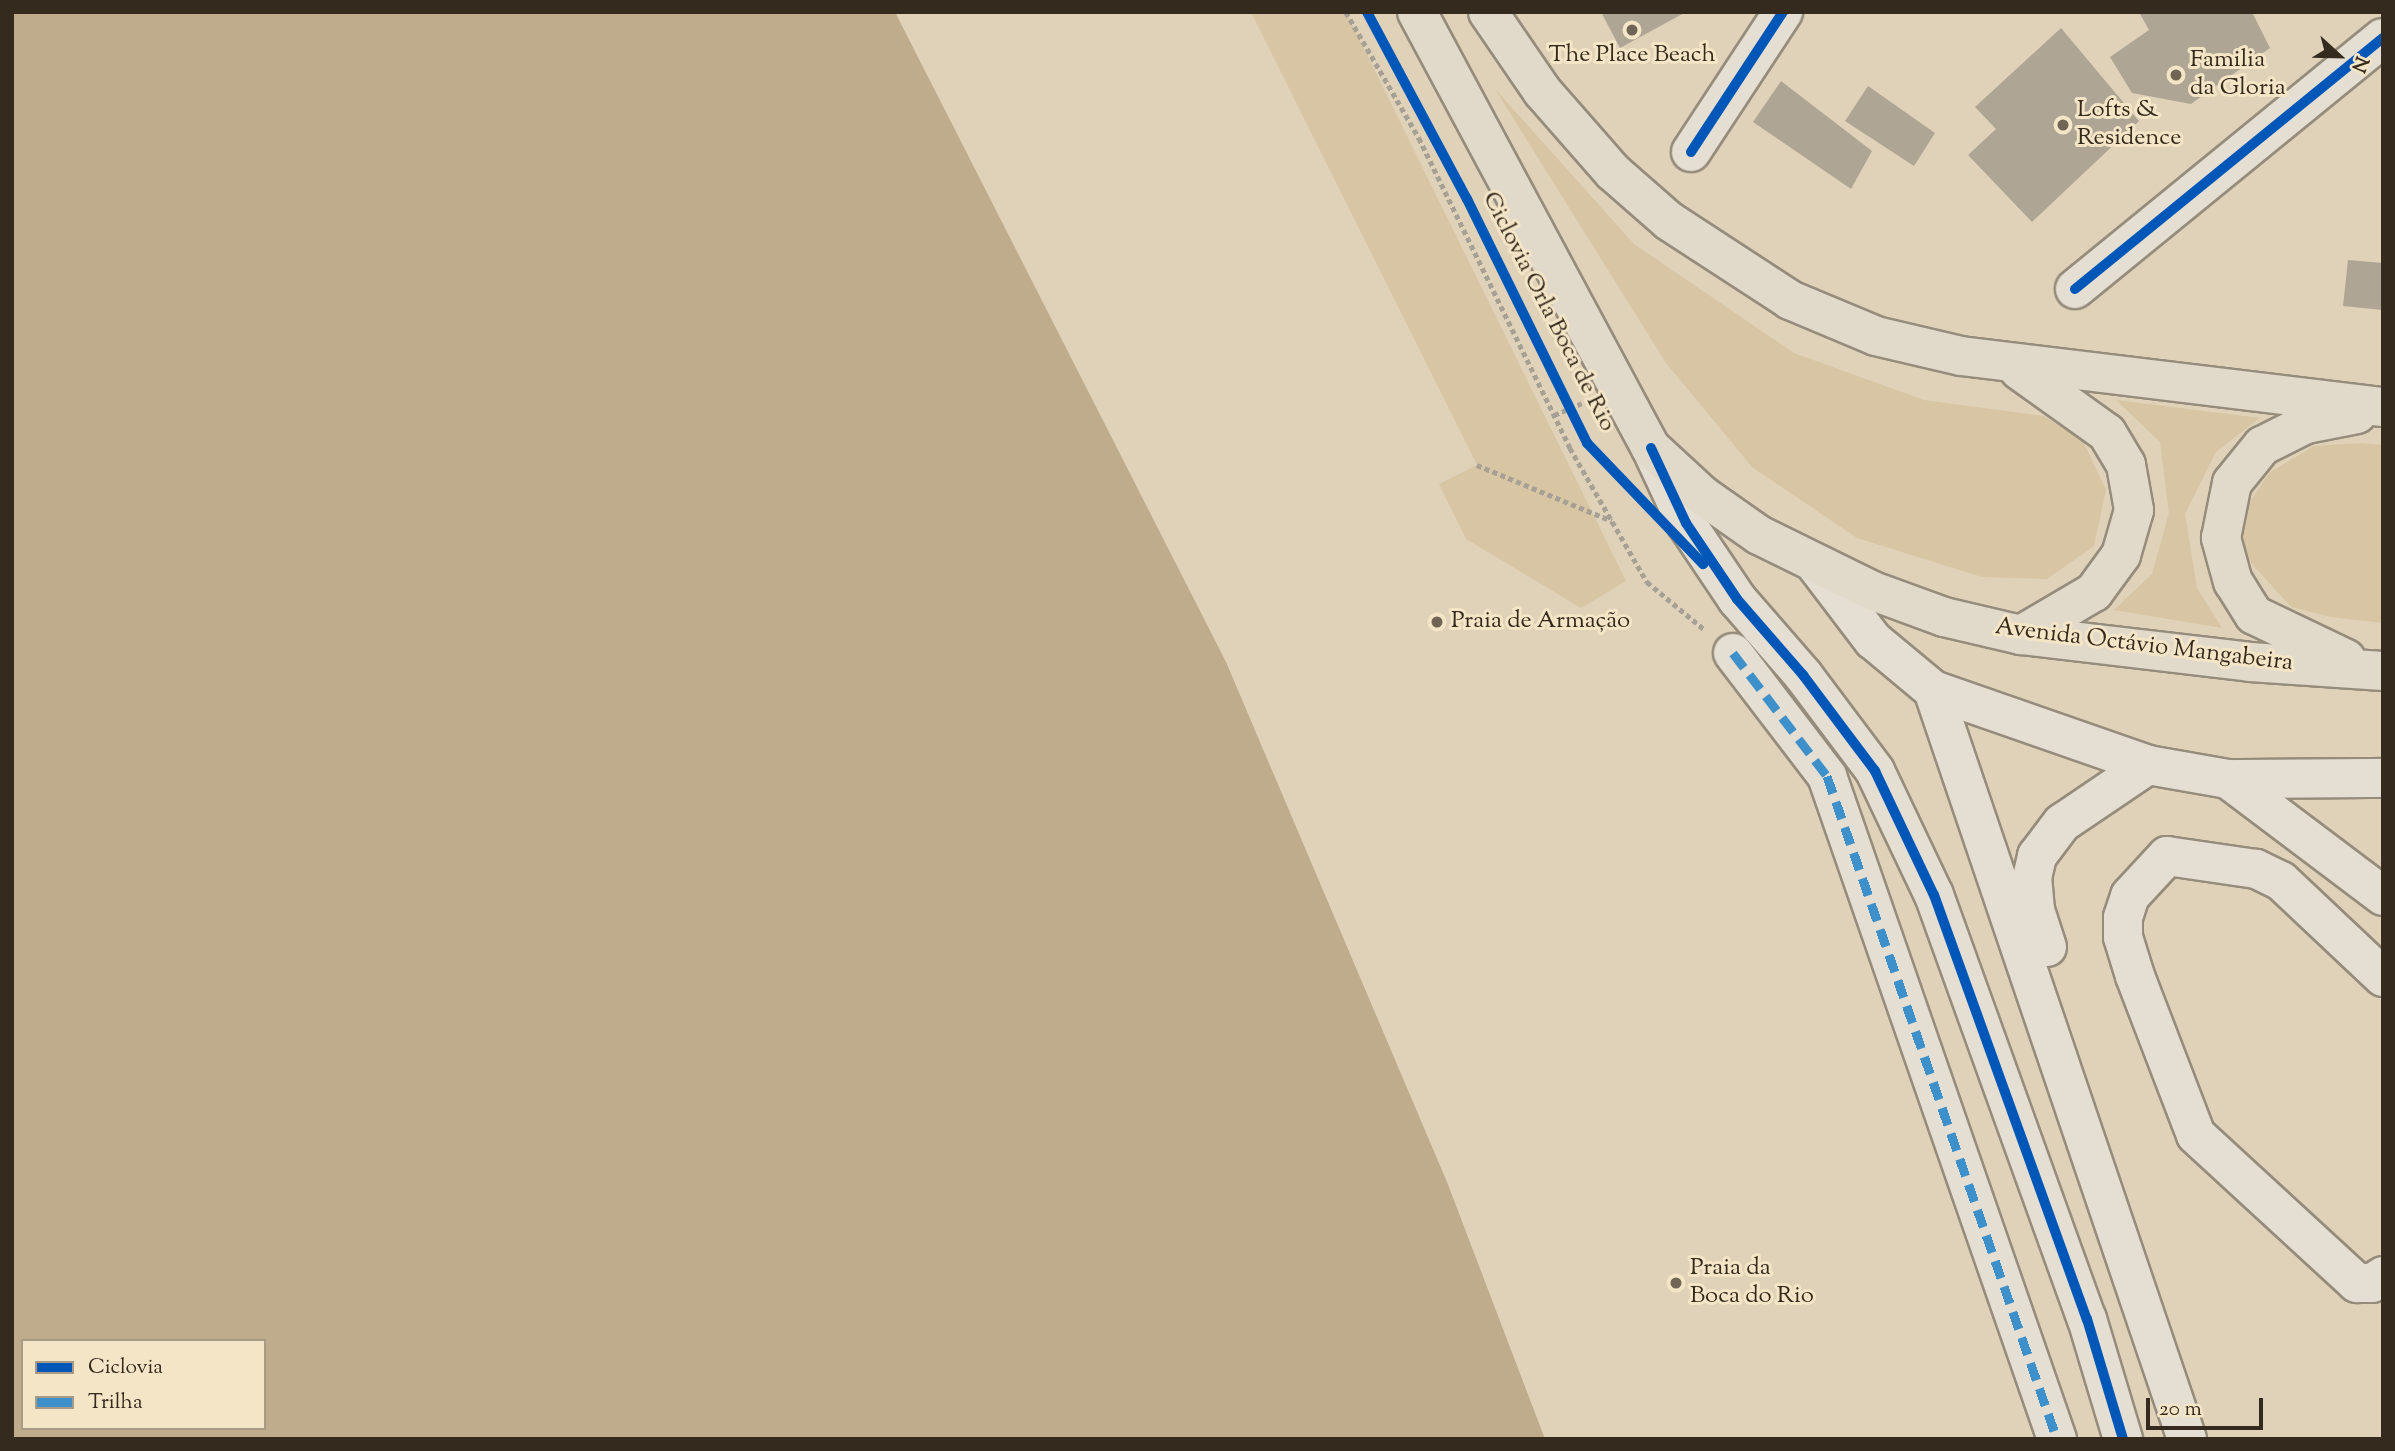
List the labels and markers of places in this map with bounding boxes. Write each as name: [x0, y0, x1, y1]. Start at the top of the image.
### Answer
marker: The Place Beach: [1624, 22, 1640, 38]
place label: The Place Beach: [1549, 42, 1715, 70]
place label: Familia da Gloria: [2190, 47, 2286, 103]
marker: Familia da Gloria: [2168, 67, 2184, 83]
place label: Lofts & Residence: [2077, 97, 2181, 153]
marker: Lofts & Residence: [2055, 117, 2071, 133]
place label: Praia de Armação: [1451, 608, 1630, 636]
marker: Praia de Armação: [1429, 614, 1445, 630]
place label: Praia da Boca do Rio: [1690, 1255, 1814, 1311]
marker: Praia da Boca do Rio: [1668, 1275, 1684, 1291]

